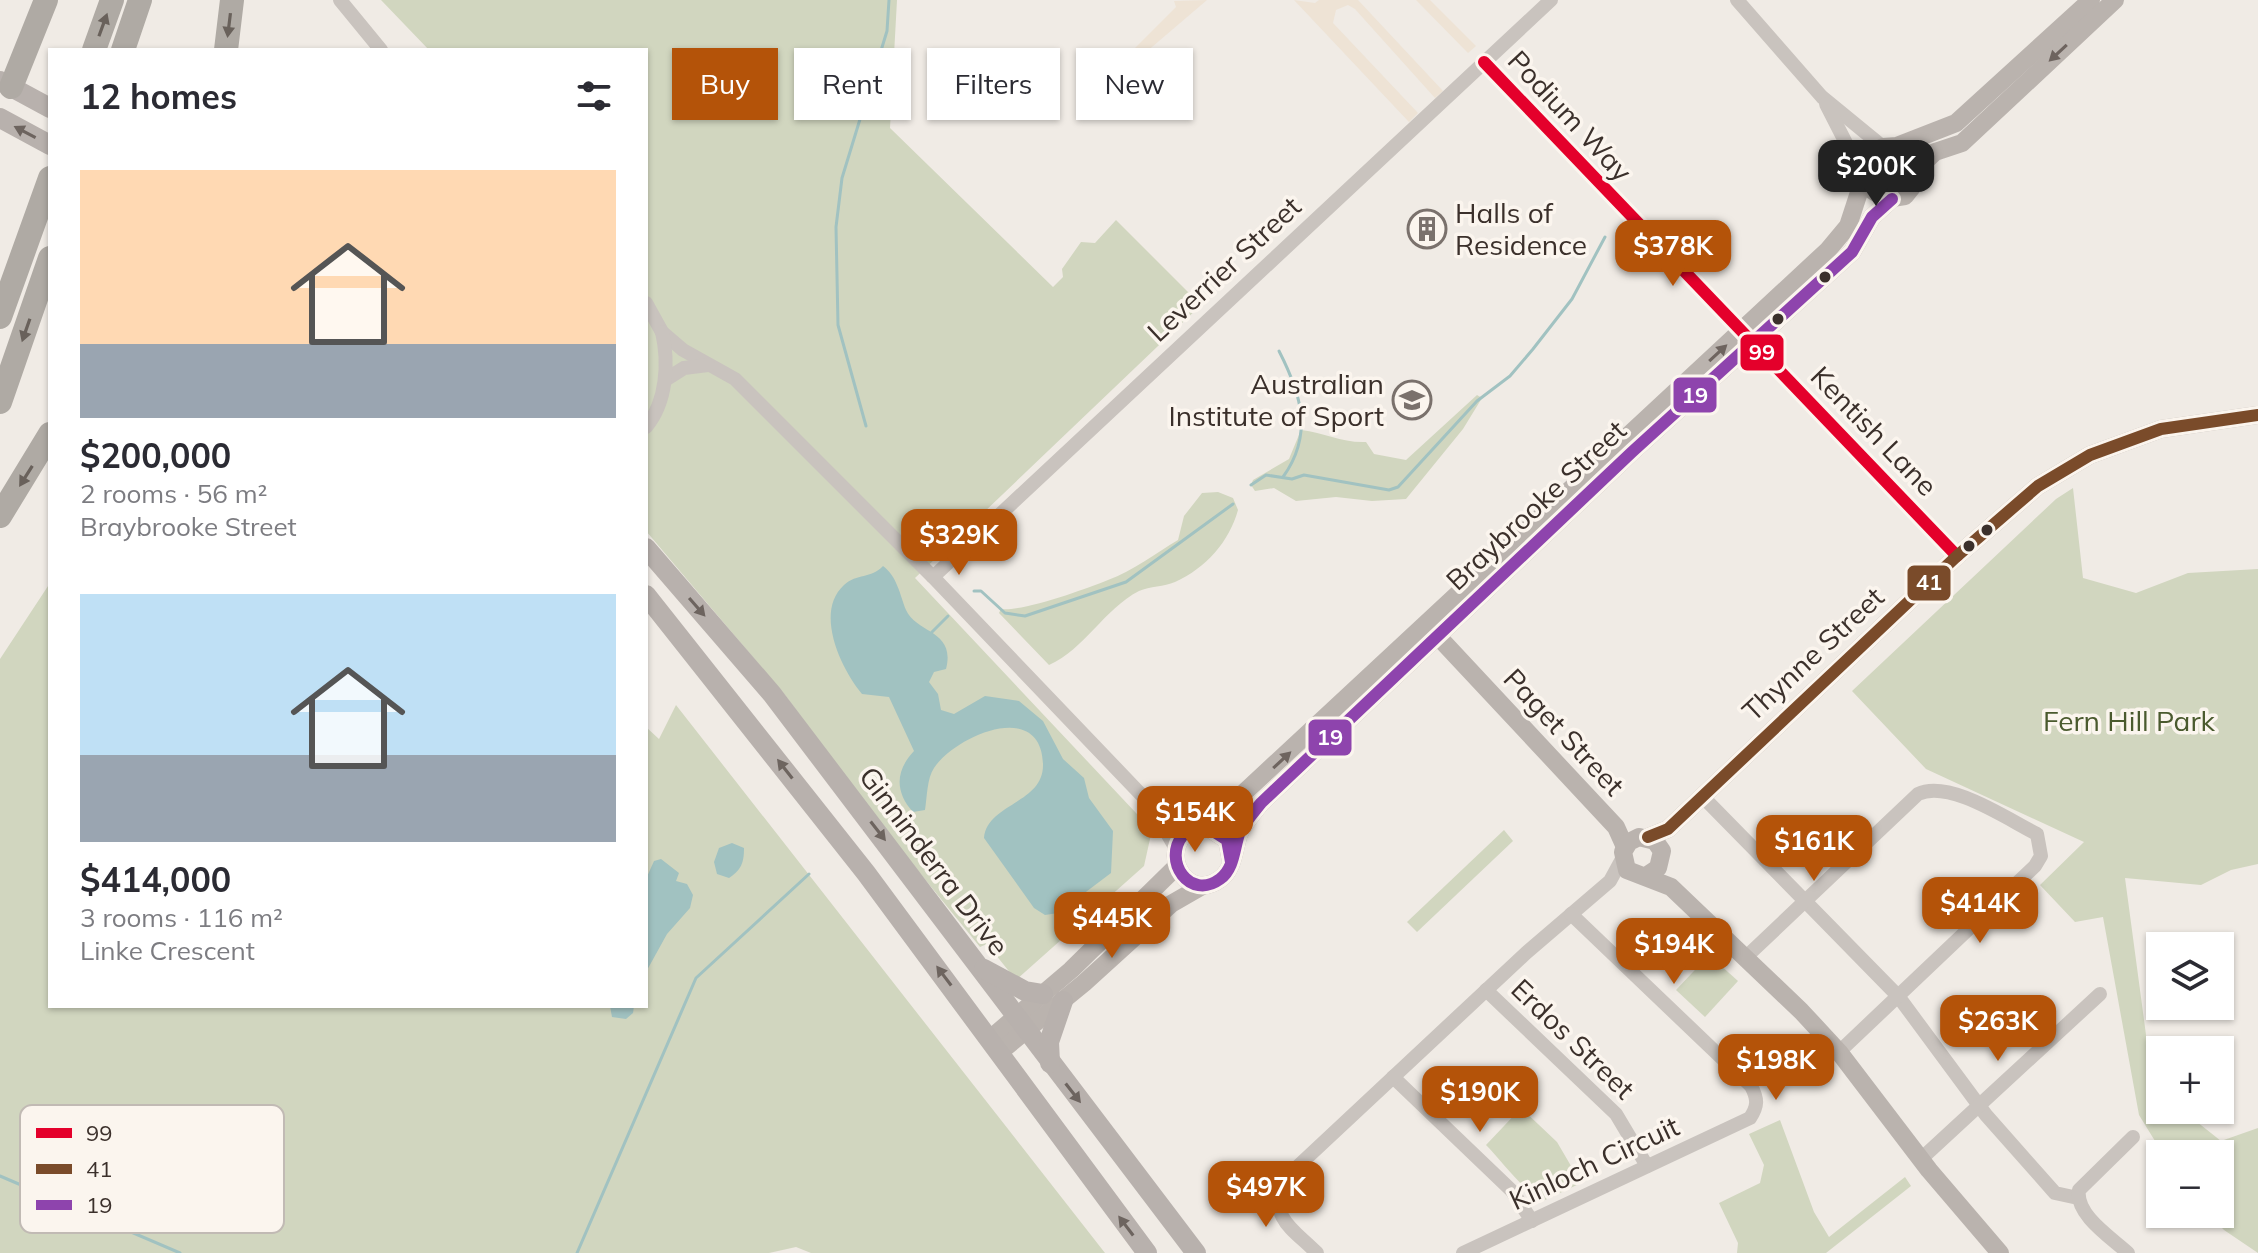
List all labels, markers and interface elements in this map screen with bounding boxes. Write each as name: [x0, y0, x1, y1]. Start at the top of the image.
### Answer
one-way arrow: [98, 13, 110, 37]
one-way arrow: [222, 13, 235, 38]
street label: Podium Way: [1501, 43, 1640, 188]
one-way arrow: [2049, 44, 2068, 62]
chip: Buy: [672, 48, 778, 120]
chip: Rent: [794, 48, 911, 120]
chip: Filters: [927, 48, 1060, 120]
chip: New: [1076, 48, 1193, 120]
icon: filters: [572, 74, 616, 118]
text: 12 homes: [80, 75, 237, 118]
one-way arrow: [14, 125, 36, 139]
pin: $200K: [1820, 140, 1932, 208]
text: $200K: [1836, 149, 1916, 182]
street label: Leverrier Street: [1140, 188, 1308, 349]
place label: Halls of Residence: [1455, 195, 1587, 262]
building icon: Halls of Residence: [1406, 208, 1448, 250]
pin: $378K: [1617, 220, 1729, 288]
icon: home: [276, 222, 420, 366]
text: $378K: [1633, 229, 1713, 262]
unlabelled marker: [1817, 269, 1833, 285]
unlabelled marker: [1770, 311, 1786, 327]
one-way arrow: [19, 319, 31, 343]
line badge: 99: [1739, 333, 1785, 372]
text: 99: [1749, 338, 1775, 366]
one-way arrow: [1708, 345, 1727, 363]
street label: Kentish Lane: [1804, 358, 1945, 503]
place label: Australian Institute of Sport: [1168, 366, 1384, 433]
line badge: 19: [1672, 376, 1718, 414]
school or university icon: Australian Institute of Sport: [1391, 379, 1433, 421]
text: 19: [1682, 381, 1708, 409]
street label: Braybrooke Street: [1438, 412, 1633, 597]
text: $200,000: [80, 434, 231, 477]
one-way arrow: [20, 465, 34, 487]
text: 2 rooms · 56 m²: [80, 477, 267, 510]
pin: $329K: [903, 509, 1015, 577]
text: Braybrooke Street: [80, 510, 297, 543]
text: $329K: [919, 518, 999, 551]
unlabelled marker: [1979, 522, 1995, 538]
unlabelled marker: [1961, 538, 1977, 554]
line badge: 41: [1906, 564, 1952, 602]
text: 41: [1916, 568, 1942, 596]
street label: Thynne Street: [1735, 579, 1891, 728]
one-way arrow: [688, 597, 705, 617]
icon: home: [276, 646, 420, 790]
street label: Paget Street: [1497, 661, 1632, 803]
park label: Fern Hill Park: [2043, 703, 2216, 738]
line badge: 19: [1307, 718, 1353, 757]
text: 19: [1317, 723, 1343, 751]
one-way arrow: [1273, 751, 1292, 769]
one-way arrow: [778, 759, 794, 779]
street label: Ginninderra Drive: [852, 760, 1017, 962]
pin: $154K: [1139, 786, 1251, 854]
text: $154K: [1155, 795, 1235, 828]
pin: $161K: [1758, 815, 1870, 883]
one-way arrow: [870, 821, 886, 841]
text: $161K: [1774, 824, 1854, 857]
text: $414,000: [80, 858, 231, 901]
pin: $414K: [1924, 877, 2036, 945]
text: $414K: [1940, 886, 2020, 919]
pin: $445K: [1056, 892, 1168, 960]
text: 3 rooms · 116 m²: [80, 901, 283, 934]
text: $445K: [1072, 901, 1152, 934]
pin: $194K: [1618, 918, 1730, 986]
text: $194K: [1634, 927, 1714, 960]
map controls: [2146, 932, 2234, 1228]
button: layers: [2146, 932, 2234, 1020]
text: Linke Crescent: [80, 934, 255, 967]
one-way arrow: [936, 965, 952, 986]
street label: Erdos Street: [1504, 971, 1642, 1106]
pin: $263K: [1942, 995, 2054, 1063]
text: $263K: [1958, 1004, 2038, 1037]
pin: $198K: [1720, 1034, 1832, 1102]
button: +: [2146, 1036, 2234, 1124]
text: $198K: [1736, 1043, 1816, 1076]
pin: $190K: [1424, 1066, 1536, 1134]
text: $190K: [1440, 1075, 1520, 1108]
one-way arrow: [1065, 1083, 1081, 1103]
legend: [20, 1105, 284, 1233]
street label: Kinloch Circuit: [1503, 1108, 1684, 1217]
text: 99: [86, 1119, 112, 1147]
button: −: [2146, 1140, 2234, 1228]
text: 41: [86, 1155, 112, 1183]
pin: $497K: [1210, 1161, 1322, 1229]
text: $497K: [1226, 1170, 1306, 1203]
text: 19: [86, 1191, 112, 1219]
one-way arrow: [1119, 1215, 1135, 1236]

